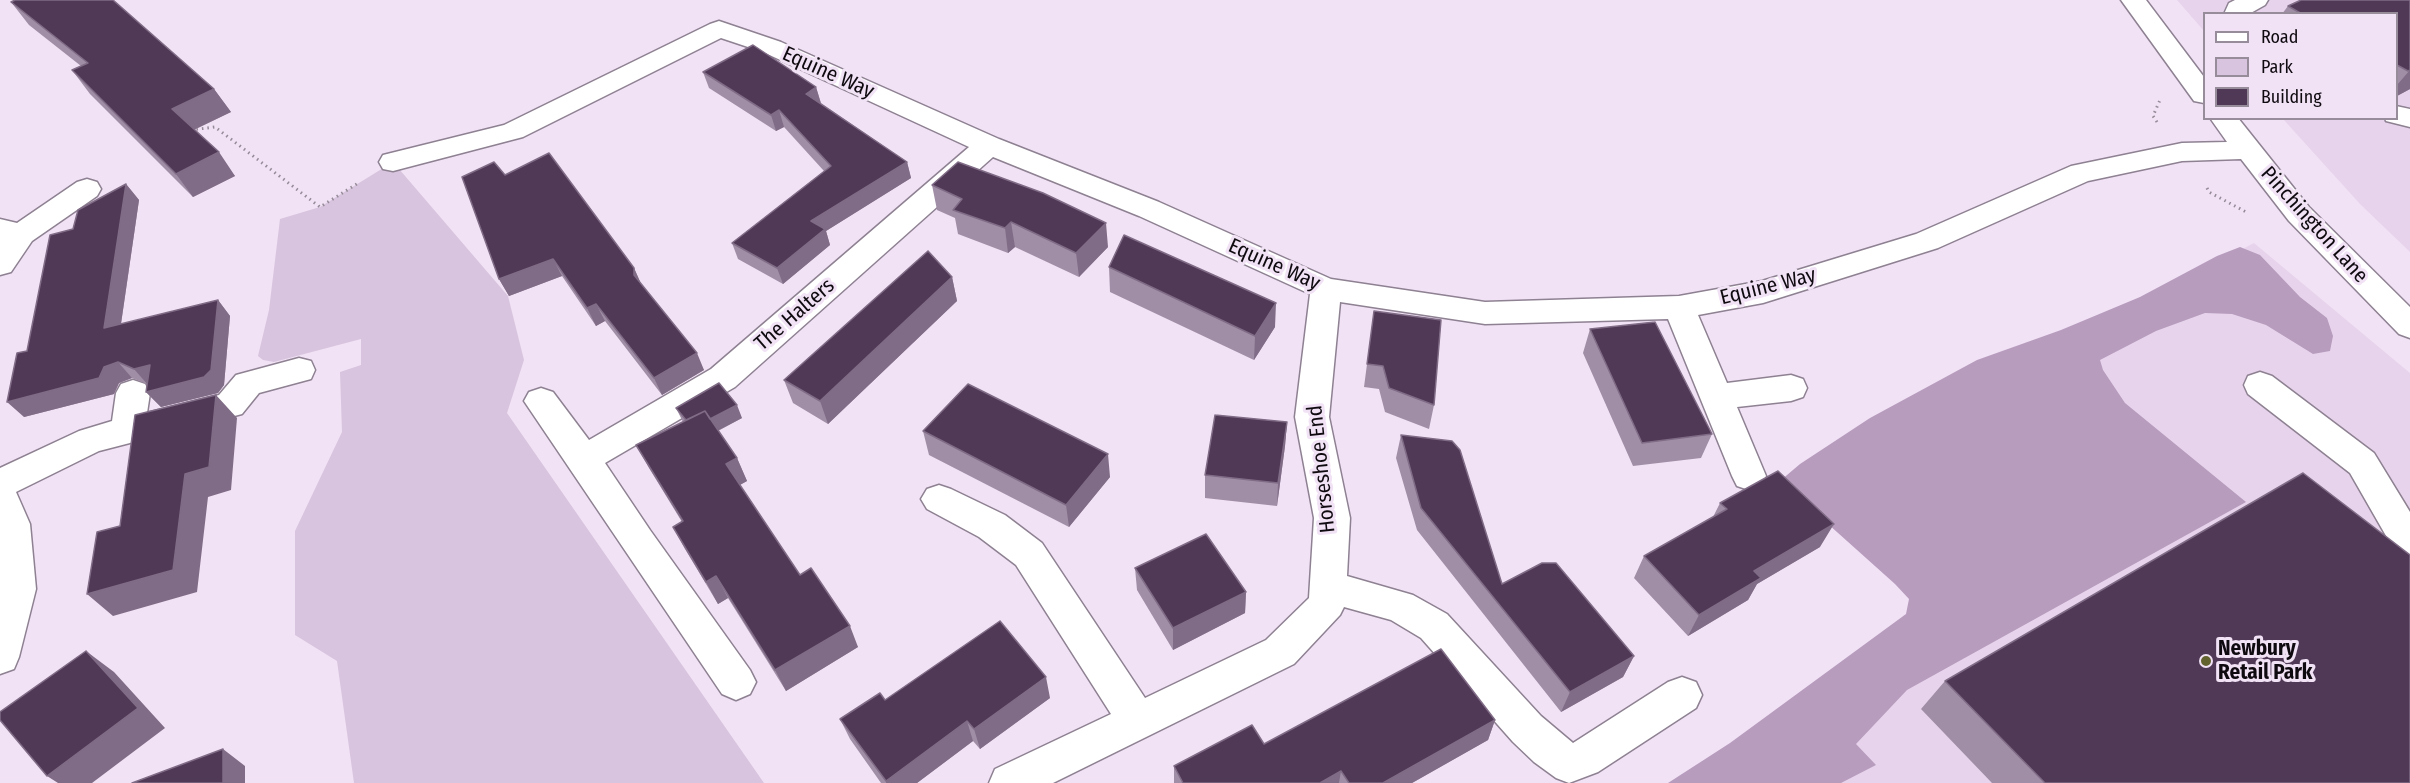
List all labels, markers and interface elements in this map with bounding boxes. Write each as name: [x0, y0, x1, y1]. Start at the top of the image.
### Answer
legend: [2203, 12, 2398, 120]
text: Road: [2261, 26, 2298, 48]
street label: Equine Way: [778, 42, 878, 104]
text: Park: [2261, 56, 2293, 78]
text: Building: [2261, 86, 2322, 108]
street label: Pinchington Lane: [2255, 162, 2373, 288]
street label: Equine Way: [1224, 234, 1324, 296]
street label: Equine Way: [1718, 263, 1818, 311]
street label: The Halters: [750, 274, 840, 356]
street label: Horseshoe End: [1303, 404, 1341, 534]
place label: Newbury Retail Park: [2218, 636, 2313, 686]
marker: Newbury Retail Park: [2199, 654, 2213, 668]

